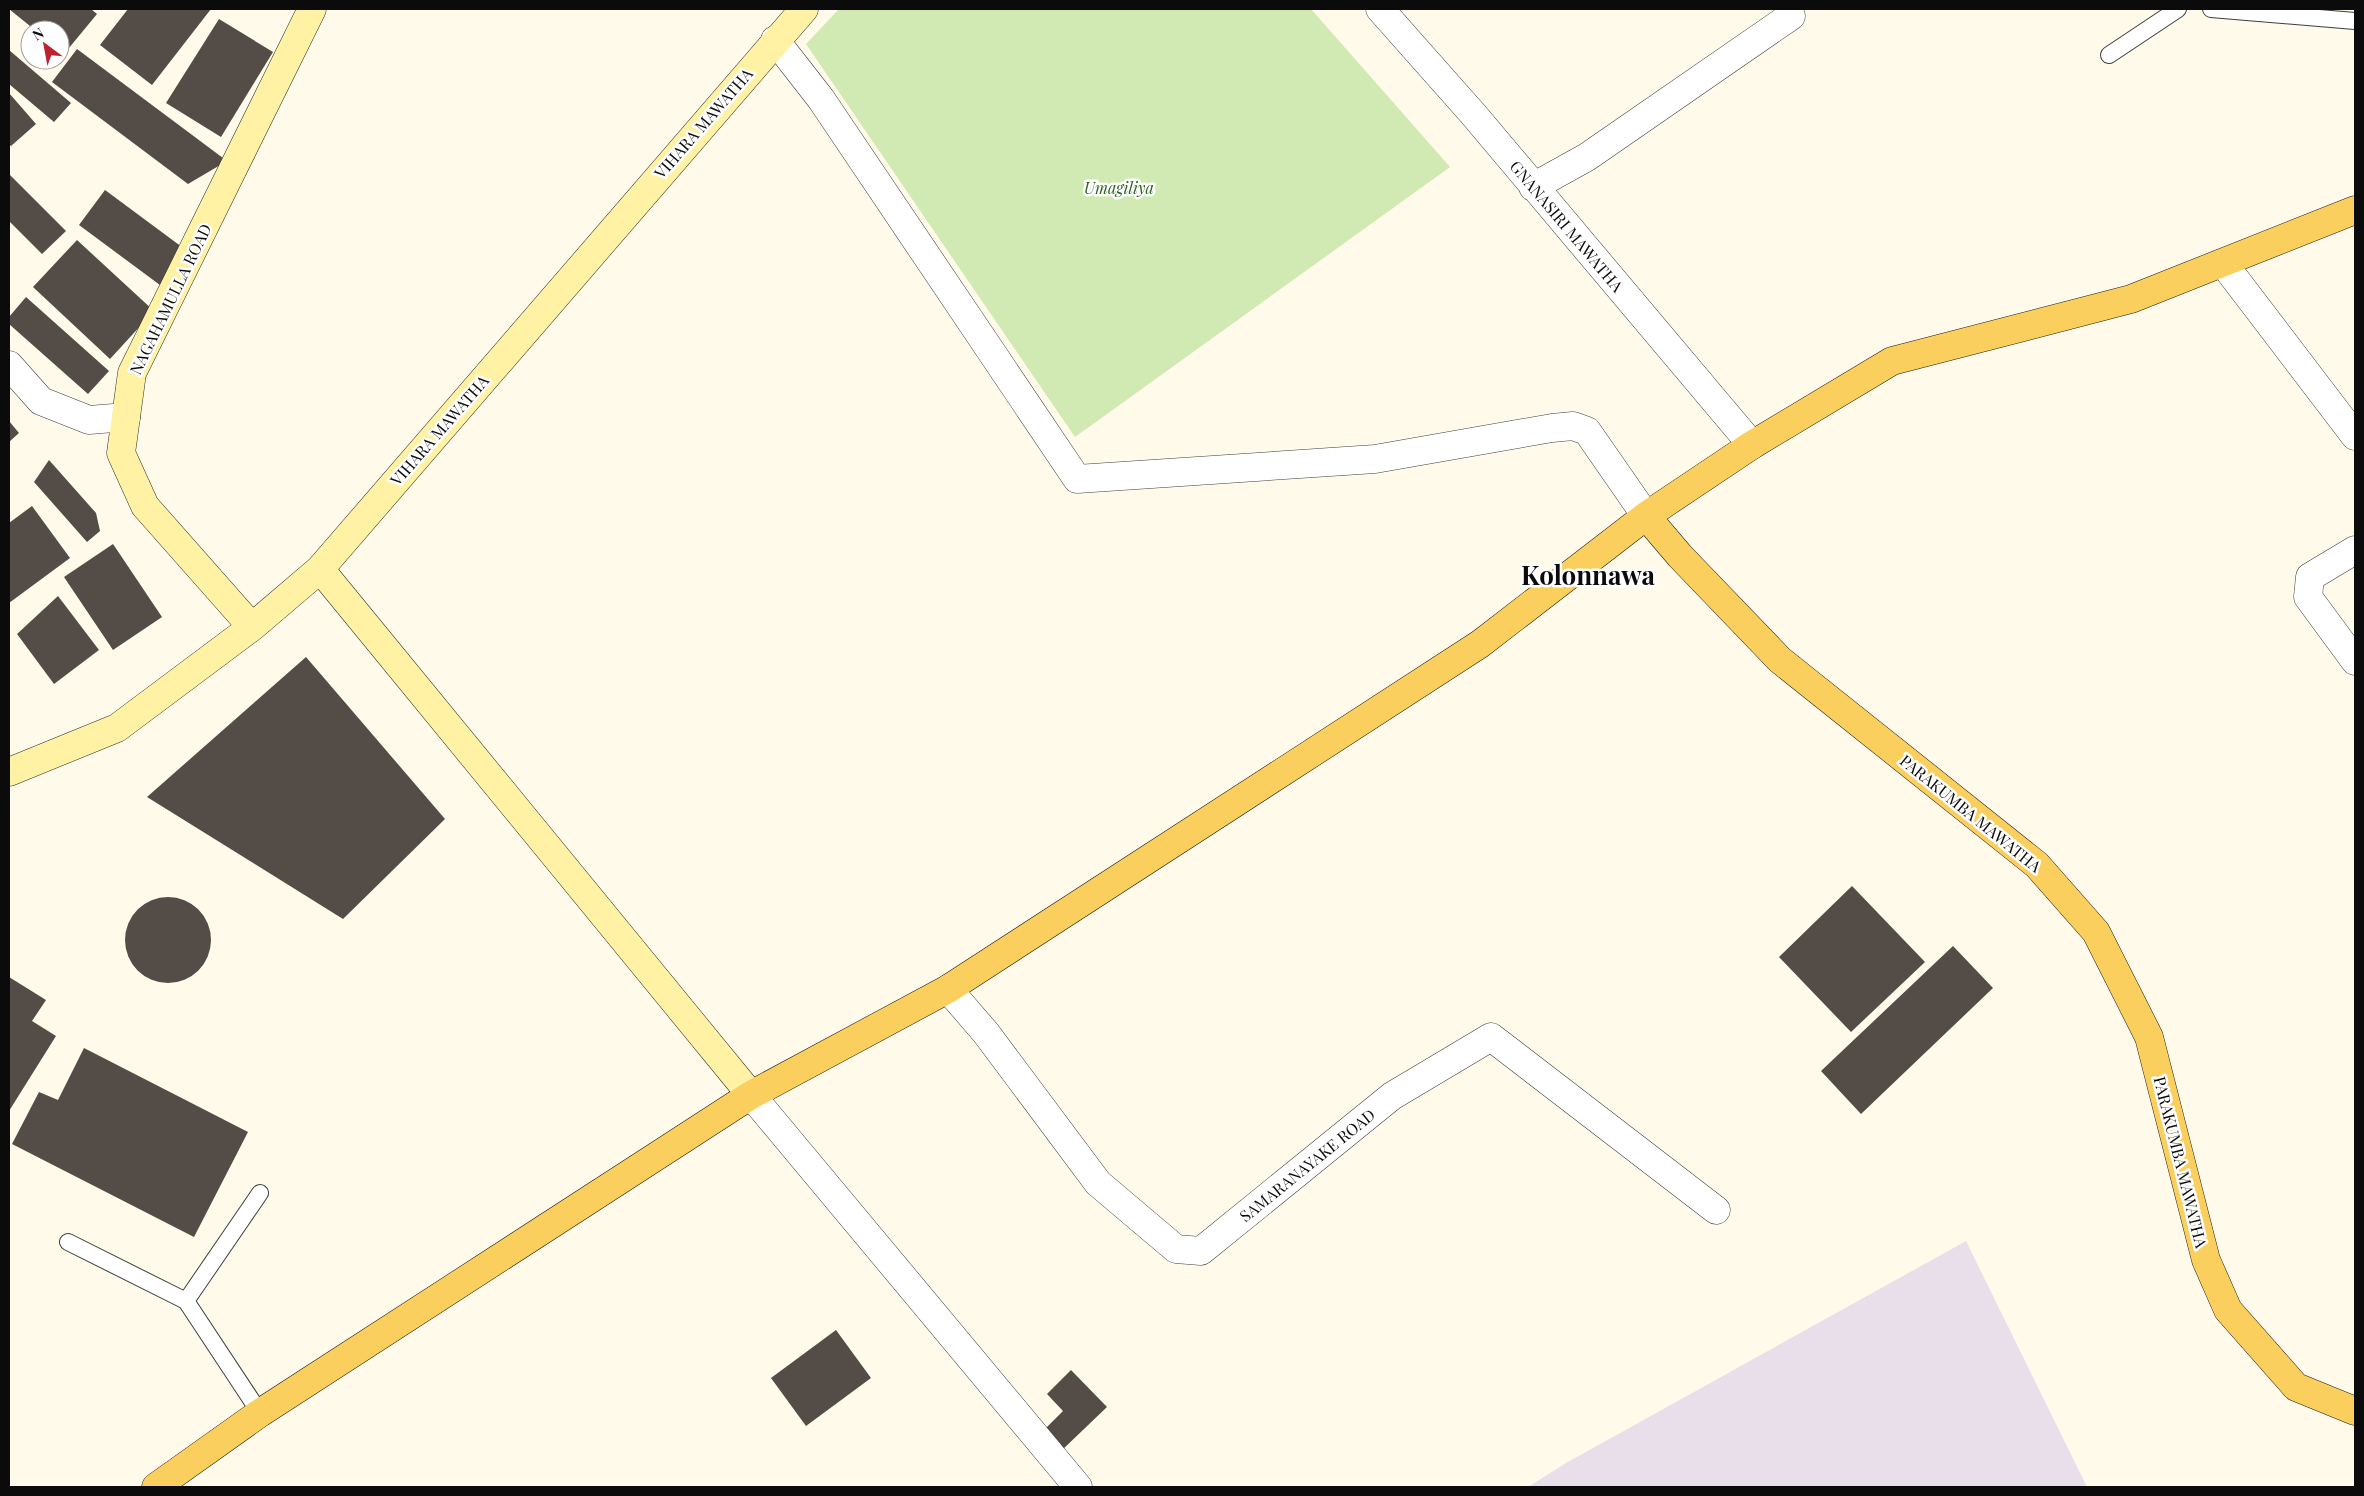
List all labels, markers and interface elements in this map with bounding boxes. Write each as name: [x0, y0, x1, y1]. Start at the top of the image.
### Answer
north arrow: [20, 20, 70, 70]
text: N: [29, 23, 47, 44]
street label: VIHARA MAWATHA: [648, 63, 757, 183]
street label: GNANASIRI MAWATHA: [1506, 156, 1629, 297]
park label: Umagiliya: [1084, 177, 1154, 198]
street label: NAGAHAMULLA ROAD: [124, 220, 216, 378]
street label: VIHARA MAWATHA: [384, 370, 493, 490]
district label: Kolonnawa: [1521, 557, 1655, 592]
street label: PARAKUMBA MAWATHA: [1896, 749, 2047, 877]
street label: PARAKUMBA MAWATHA: [2150, 1074, 2213, 1251]
street label: SAMARANAYAKE ROAD: [1235, 1104, 1379, 1226]

